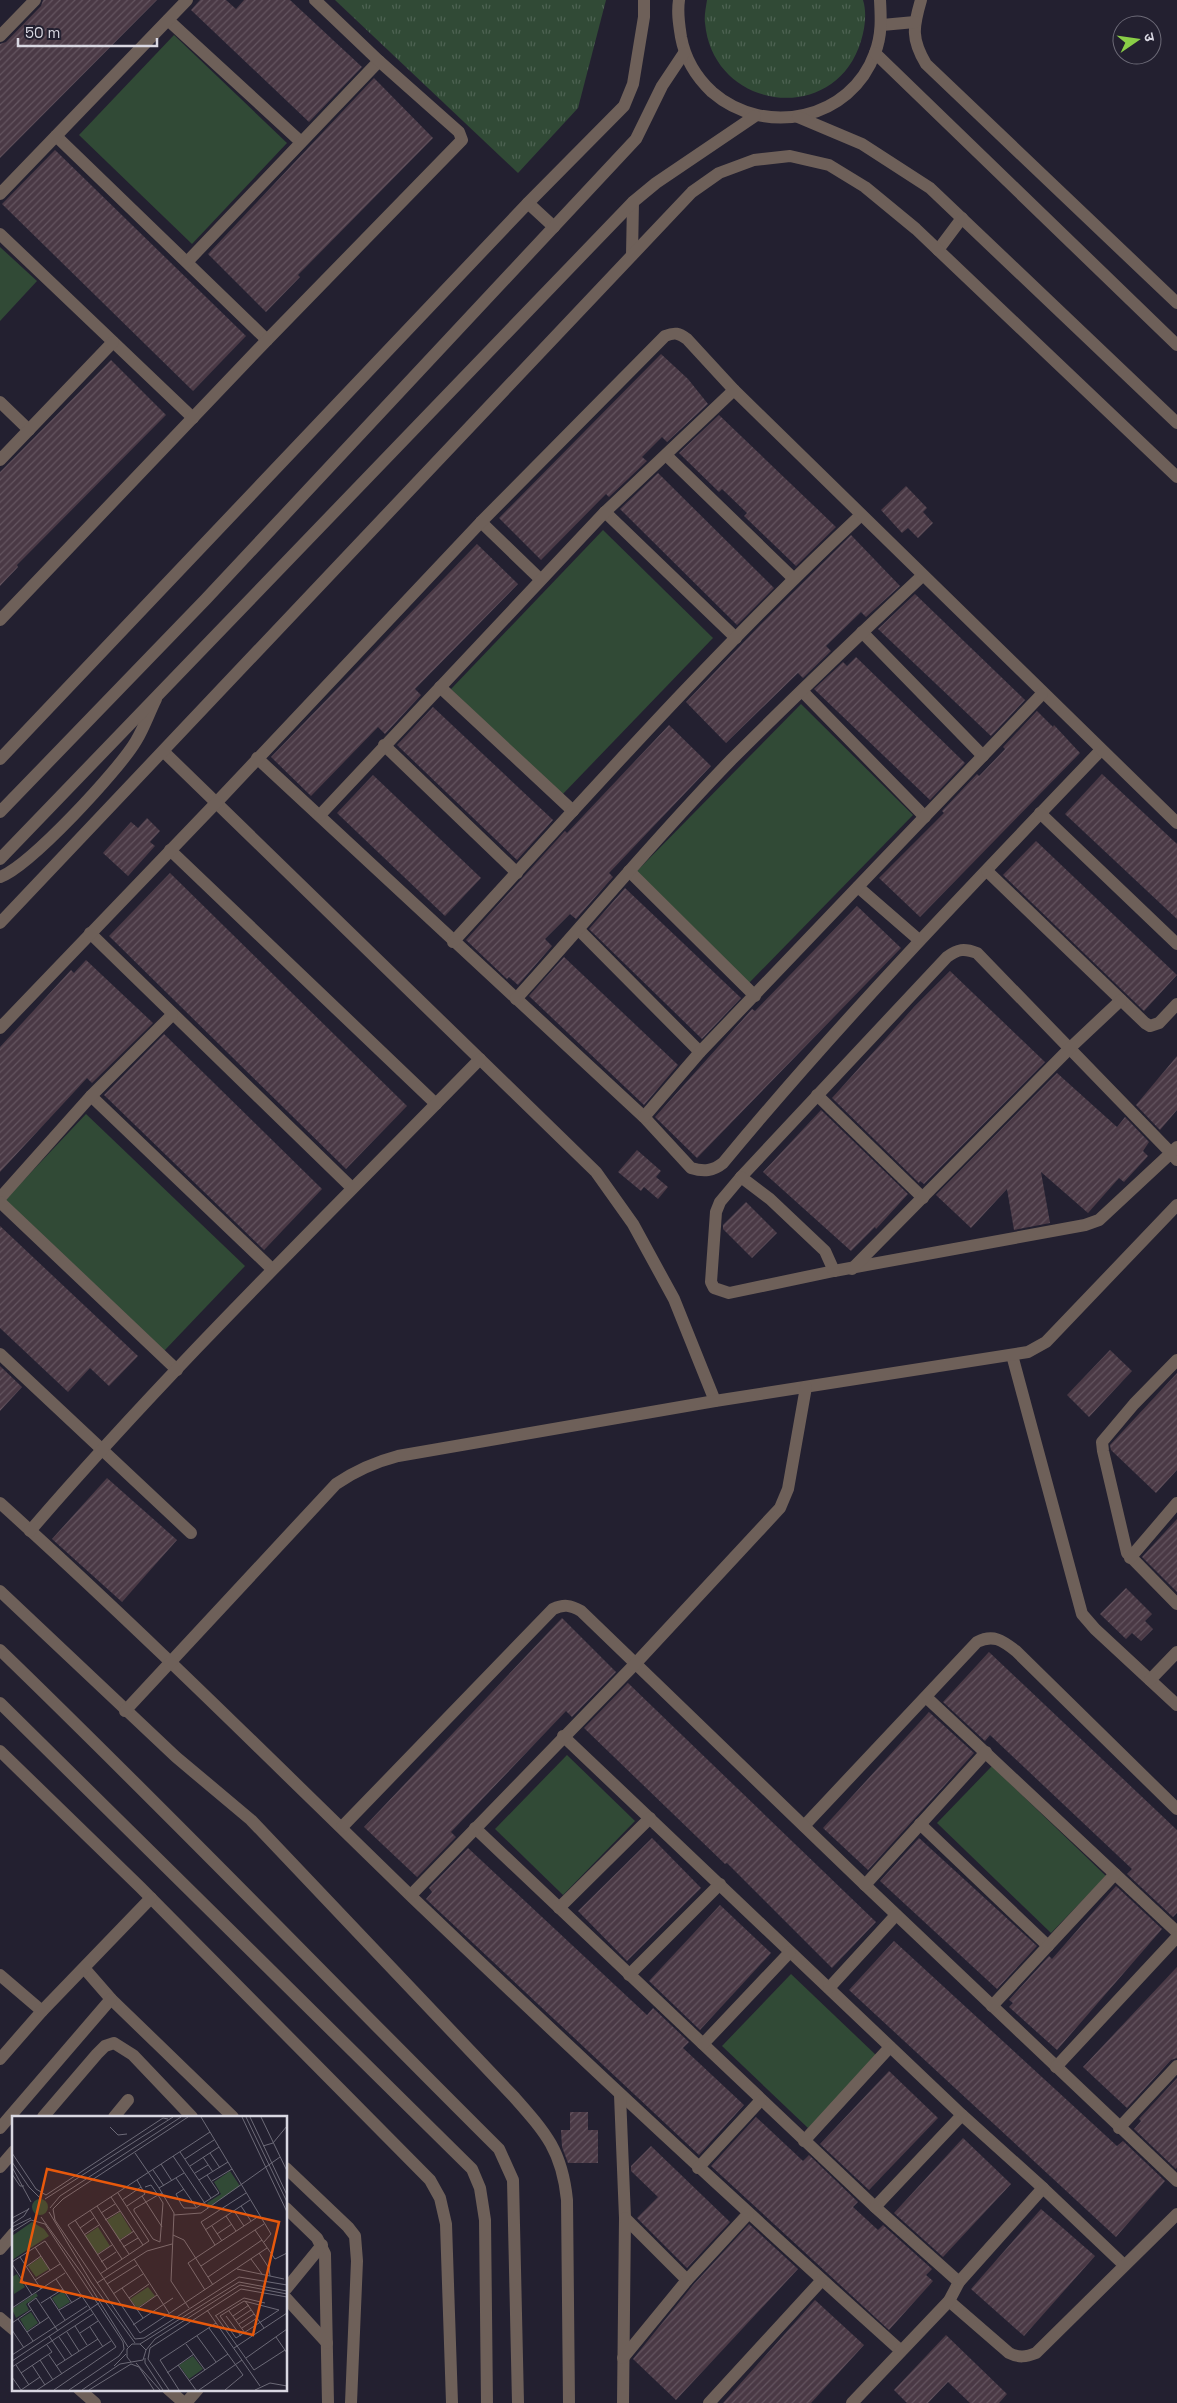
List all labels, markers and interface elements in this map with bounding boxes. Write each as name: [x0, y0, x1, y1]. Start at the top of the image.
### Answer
scale bar: [18, 15, 156, 47]
north arrow: [1112, 15, 1162, 65]
text: 50 m: [25, 23, 60, 42]
text: उ: [1140, 31, 1160, 44]
inset map: [12, 2116, 288, 2390]

